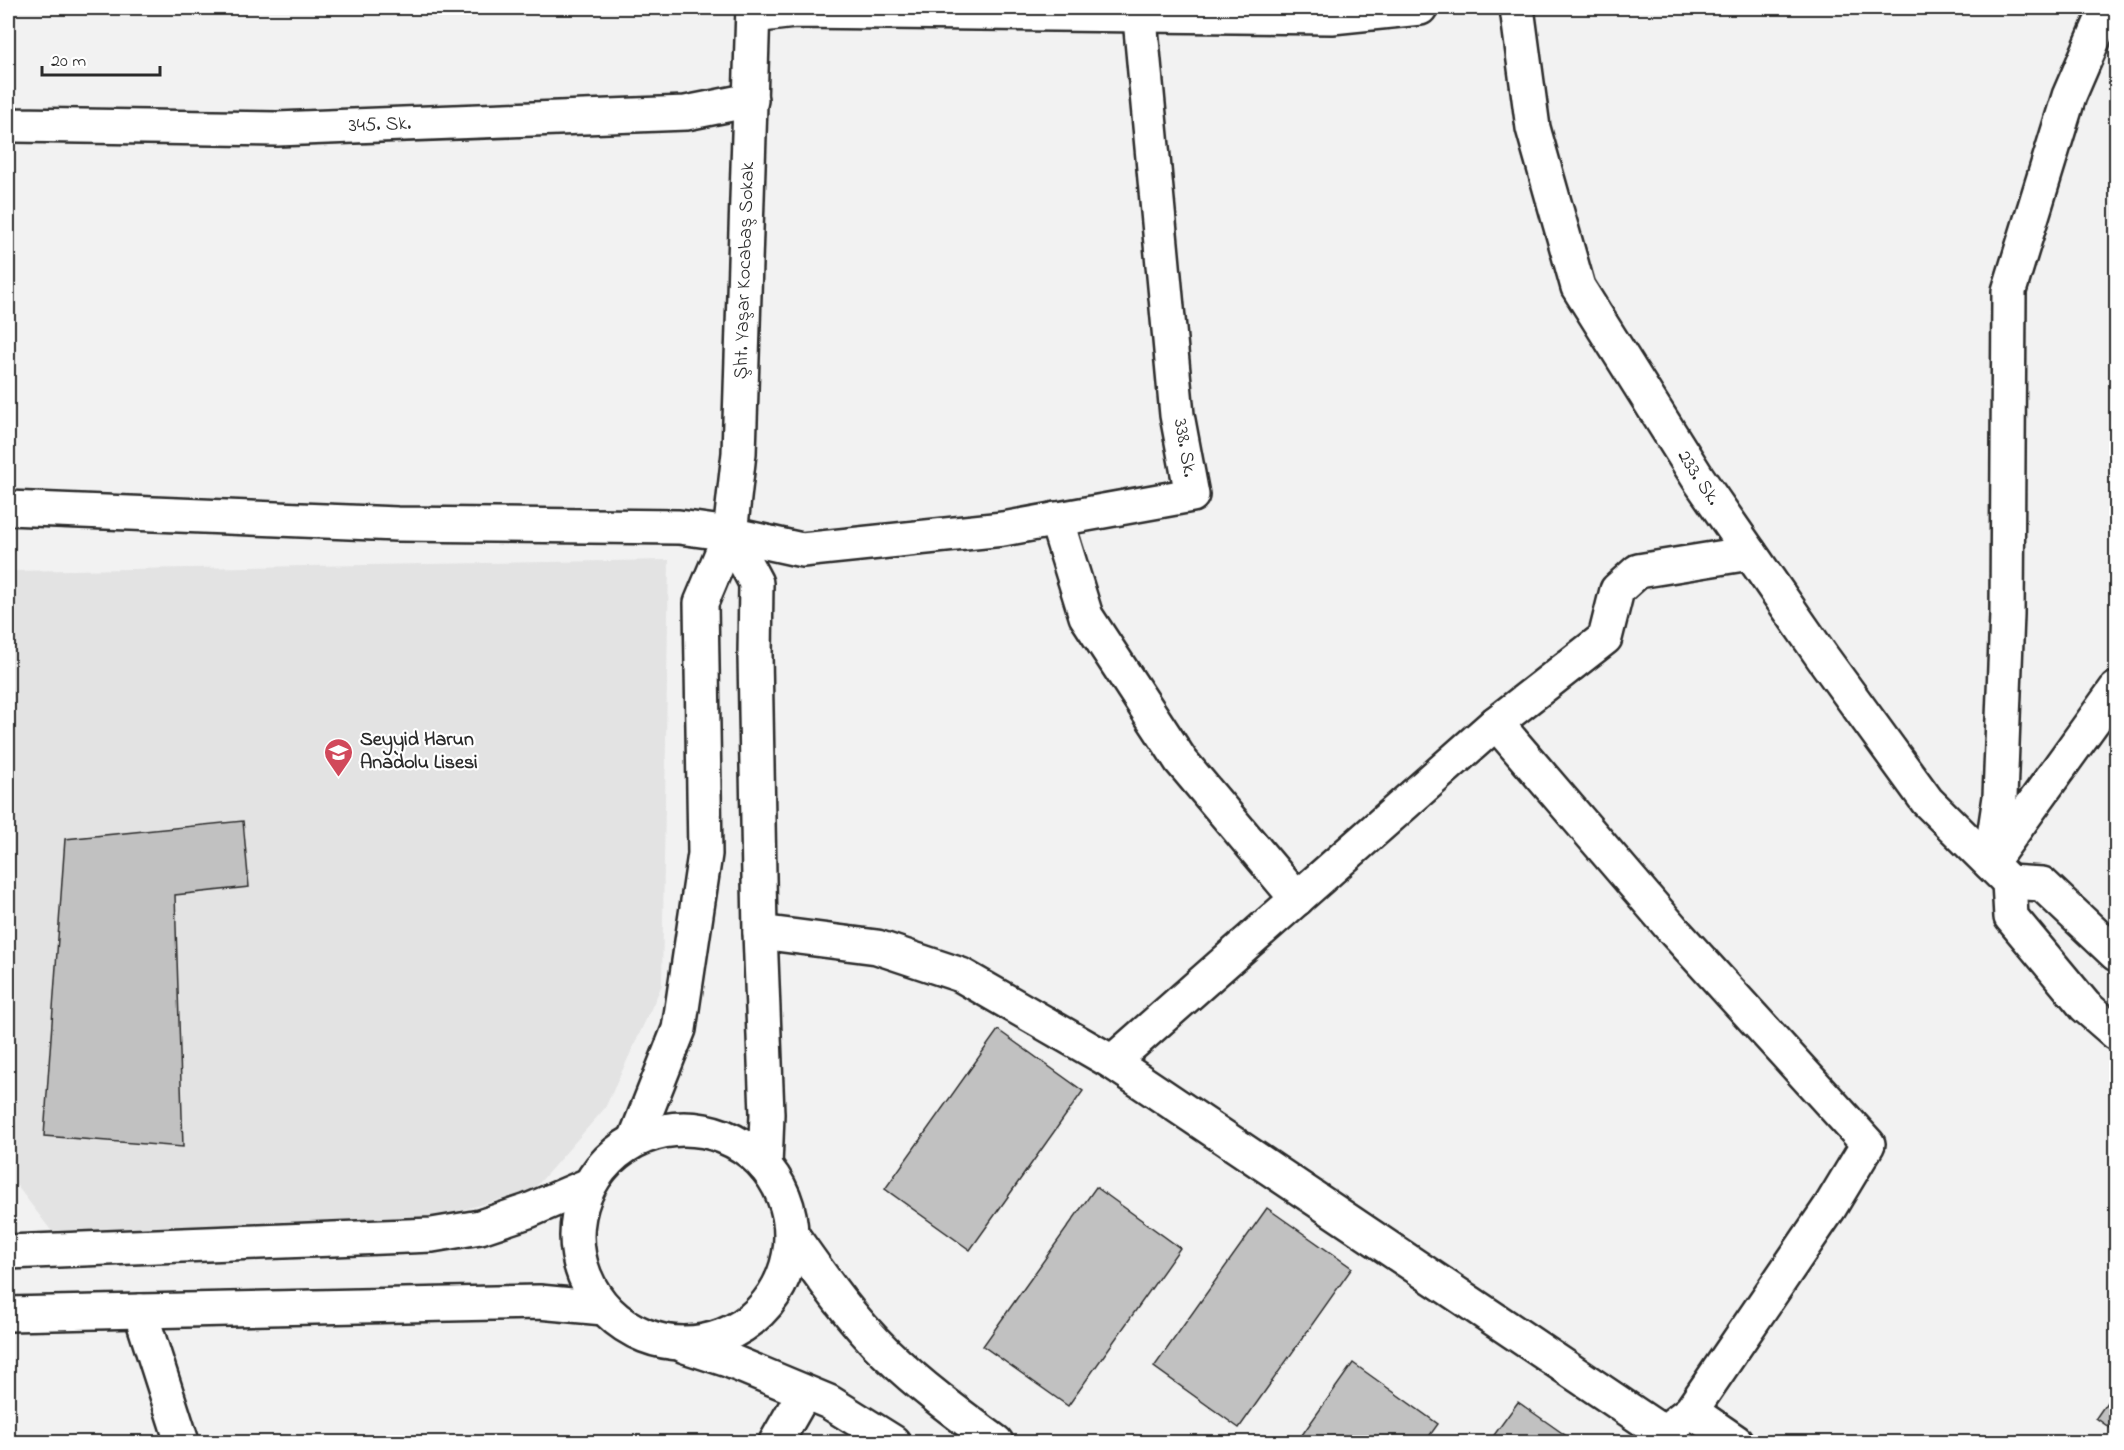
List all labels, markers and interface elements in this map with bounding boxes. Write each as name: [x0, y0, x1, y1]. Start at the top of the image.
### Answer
scale bar: [42, 39, 160, 77]
text: 20 m: [51, 49, 86, 75]
street label: 345. Sk.: [348, 109, 412, 141]
street label: Şht. Yaşar Kocabaş Sokak: [727, 161, 763, 380]
street label: 338. Sk.: [1165, 417, 1203, 479]
street label: 233. Sk.: [1669, 444, 1727, 512]
place label: Seyyid Harun Anadolu Lisesi: [360, 726, 478, 778]
school or university icon: Seyyid Harun Anadolu Lisesi: [323, 736, 355, 778]

